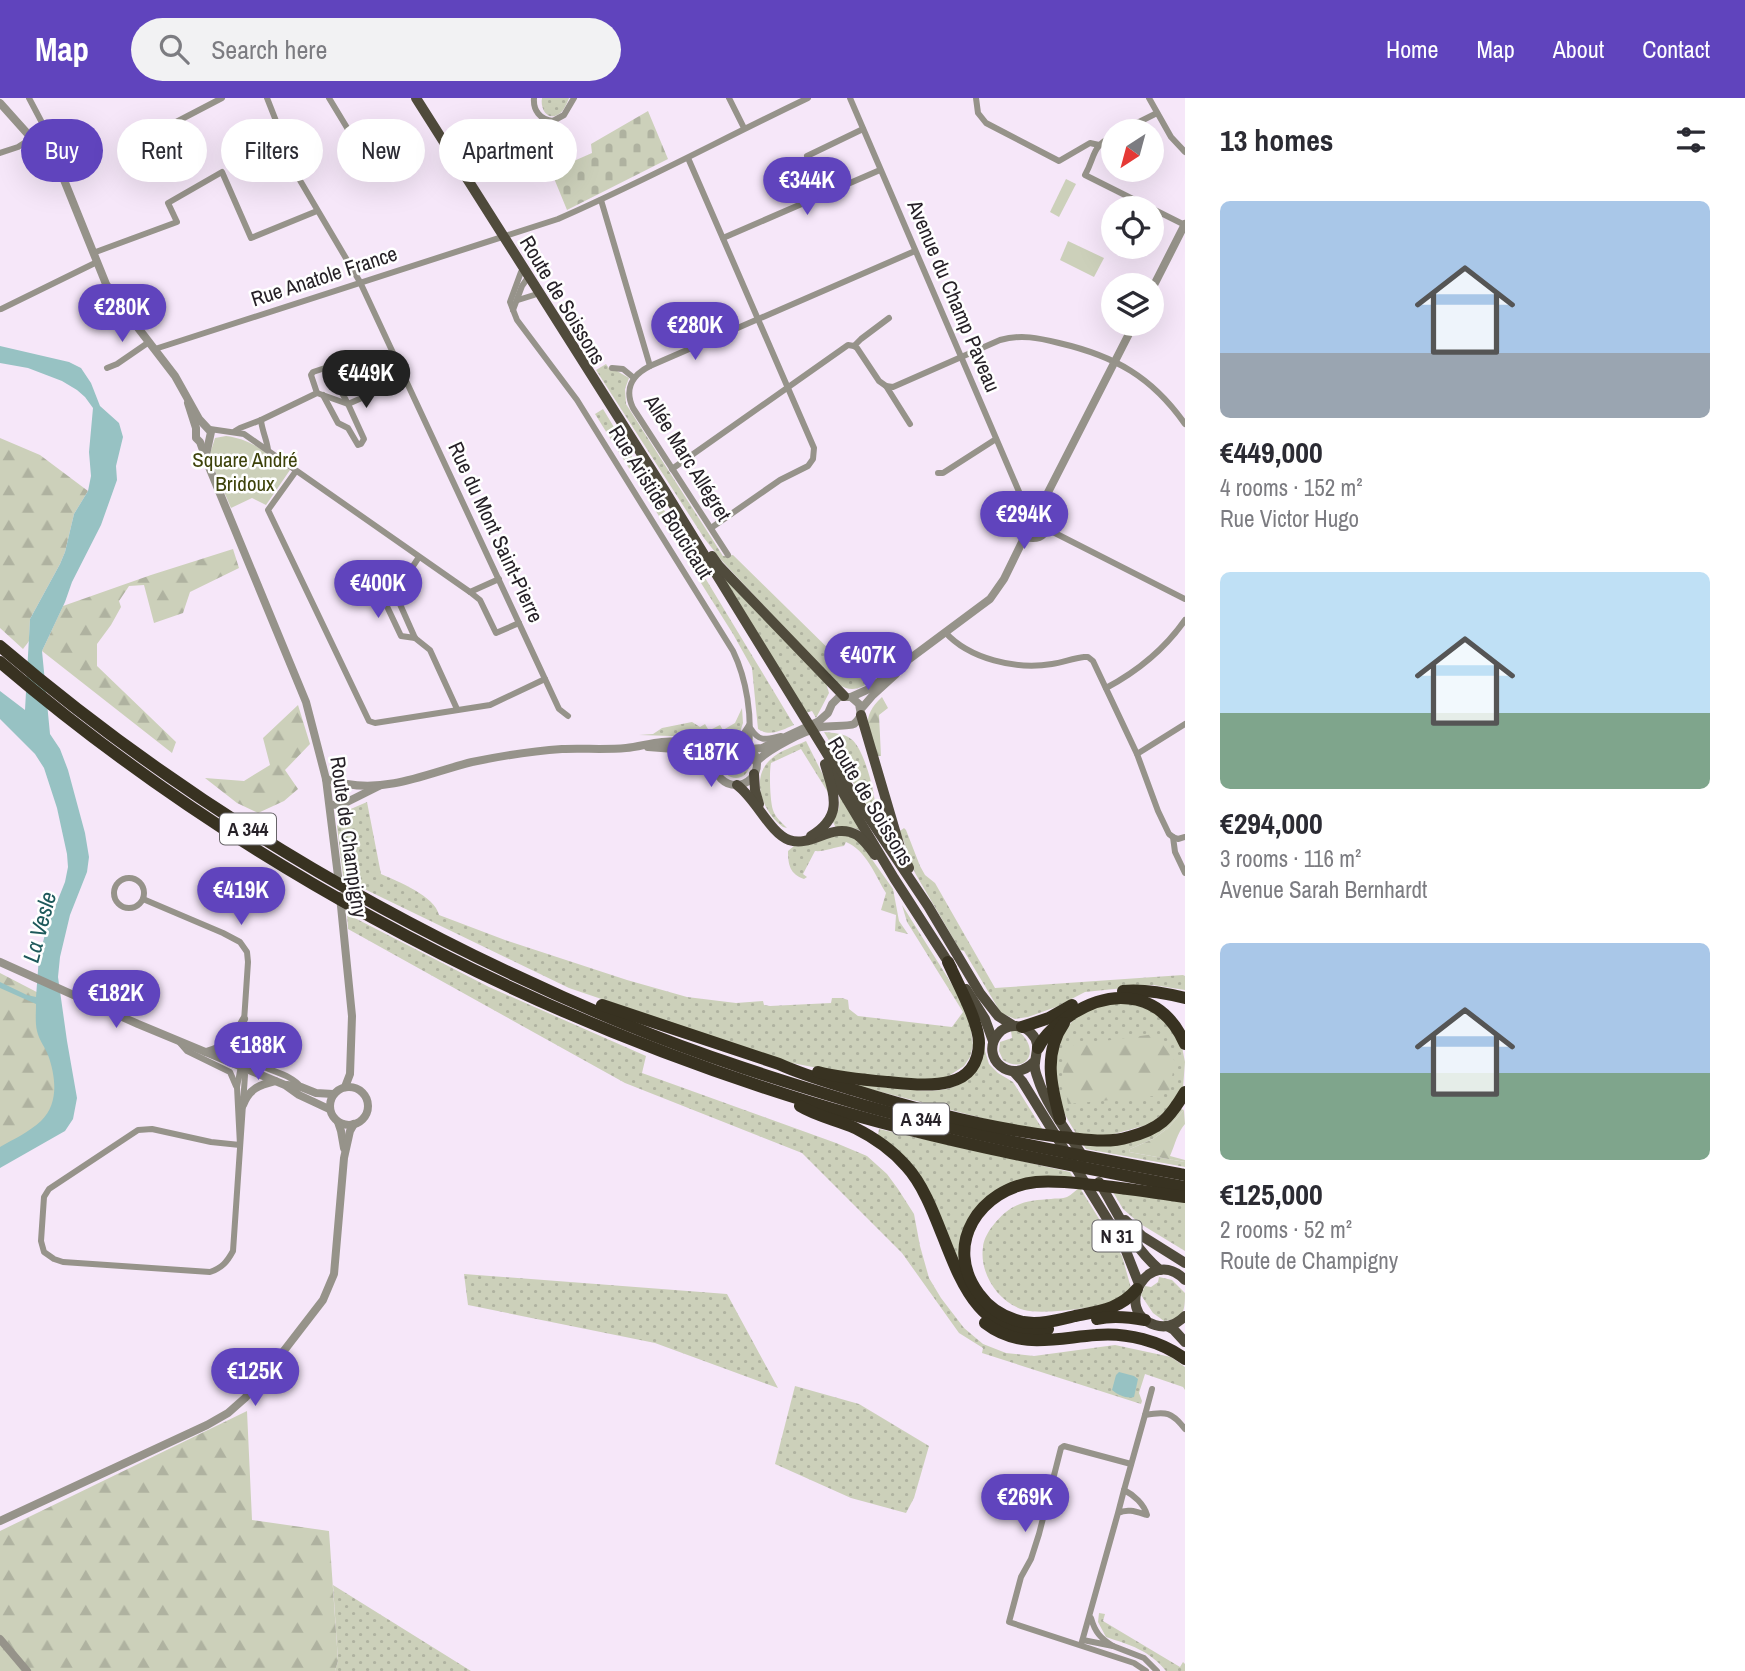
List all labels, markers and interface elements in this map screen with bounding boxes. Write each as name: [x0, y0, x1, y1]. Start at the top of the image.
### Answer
search box: [131, 18, 621, 81]
text: Map: [35, 27, 89, 71]
icon: search: [155, 30, 193, 68]
text: Search here: [211, 32, 327, 67]
text: Home: [1386, 33, 1438, 65]
text: Map: [1476, 33, 1515, 65]
text: About: [1553, 33, 1604, 65]
text: Contact: [1642, 33, 1710, 65]
chip: Buy: [21, 119, 103, 182]
chip: Rent: [117, 119, 207, 182]
chip: Filters: [221, 119, 323, 182]
chip: New: [337, 119, 425, 182]
chip: Apartment: [439, 119, 577, 182]
north arrow: [1101, 119, 1164, 182]
map controls: [1101, 119, 1164, 336]
text: 13 homes: [1220, 120, 1334, 160]
icon: filters: [1672, 121, 1710, 159]
pin: €344K: [758, 158, 856, 217]
text: €344K: [779, 164, 835, 195]
street label: Avenue du Champ Paveau: [900, 195, 1008, 396]
button: locate: [1101, 196, 1164, 259]
street label: Route de Soissons: [513, 230, 613, 370]
street label: Rue Anatole France: [247, 239, 401, 313]
icon: home: [1402, 247, 1528, 373]
button: layers: [1101, 273, 1164, 336]
pin: €280K: [73, 285, 171, 344]
text: €280K: [94, 291, 150, 322]
pin: €280K: [646, 302, 744, 362]
text: €280K: [667, 309, 723, 340]
pin: €449K: [317, 350, 415, 410]
text: €449K: [338, 357, 394, 388]
street label: Allée Marc Allégret: [637, 389, 738, 527]
street label: Rue Aristide Boucicaut: [602, 420, 720, 585]
text: €449,000: [1220, 432, 1323, 472]
street label: Rue du Mont Saint-Pierre: [441, 437, 551, 627]
park label: Square André Bridoux: [192, 445, 298, 498]
text: 4 rooms · 152 m²: [1220, 472, 1363, 503]
pin: €294K: [975, 491, 1073, 551]
text: €294K: [996, 498, 1052, 529]
text: Rue Victor Hugo: [1220, 503, 1359, 534]
pin: €400K: [329, 560, 427, 620]
text: €400K: [350, 567, 406, 598]
icon: home: [1402, 618, 1528, 744]
pin: €407K: [819, 632, 917, 692]
text: €407K: [840, 639, 896, 670]
pin: €187K: [662, 730, 760, 789]
street label: Route de Soissons: [821, 731, 921, 871]
text: €187K: [683, 736, 739, 767]
street label: Route de Champigny: [323, 754, 375, 920]
text: €294,000: [1220, 803, 1323, 843]
road number: A 344: [220, 814, 276, 844]
text: 3 rooms · 116 m²: [1220, 843, 1361, 874]
pin: €419K: [192, 868, 290, 927]
text: €419K: [213, 874, 269, 905]
text: Avenue Sarah Bernhardt: [1220, 874, 1427, 905]
water label: La Vesle: [15, 888, 63, 966]
pin: €182K: [67, 970, 165, 1030]
text: €182K: [88, 977, 144, 1008]
icon: home: [1402, 989, 1528, 1115]
pin: €188K: [209, 1023, 307, 1082]
text: €188K: [230, 1029, 286, 1060]
road number: A 344: [893, 1104, 949, 1134]
text: €125,000: [1220, 1174, 1323, 1214]
text: 2 rooms · 52 m²: [1220, 1214, 1352, 1245]
road number: N 31: [1092, 1220, 1142, 1252]
text: Route de Champigny: [1220, 1245, 1398, 1276]
pin: €125K: [206, 1348, 304, 1408]
text: €125K: [227, 1355, 283, 1386]
pin: €269K: [976, 1474, 1074, 1534]
text: €269K: [997, 1481, 1053, 1512]

